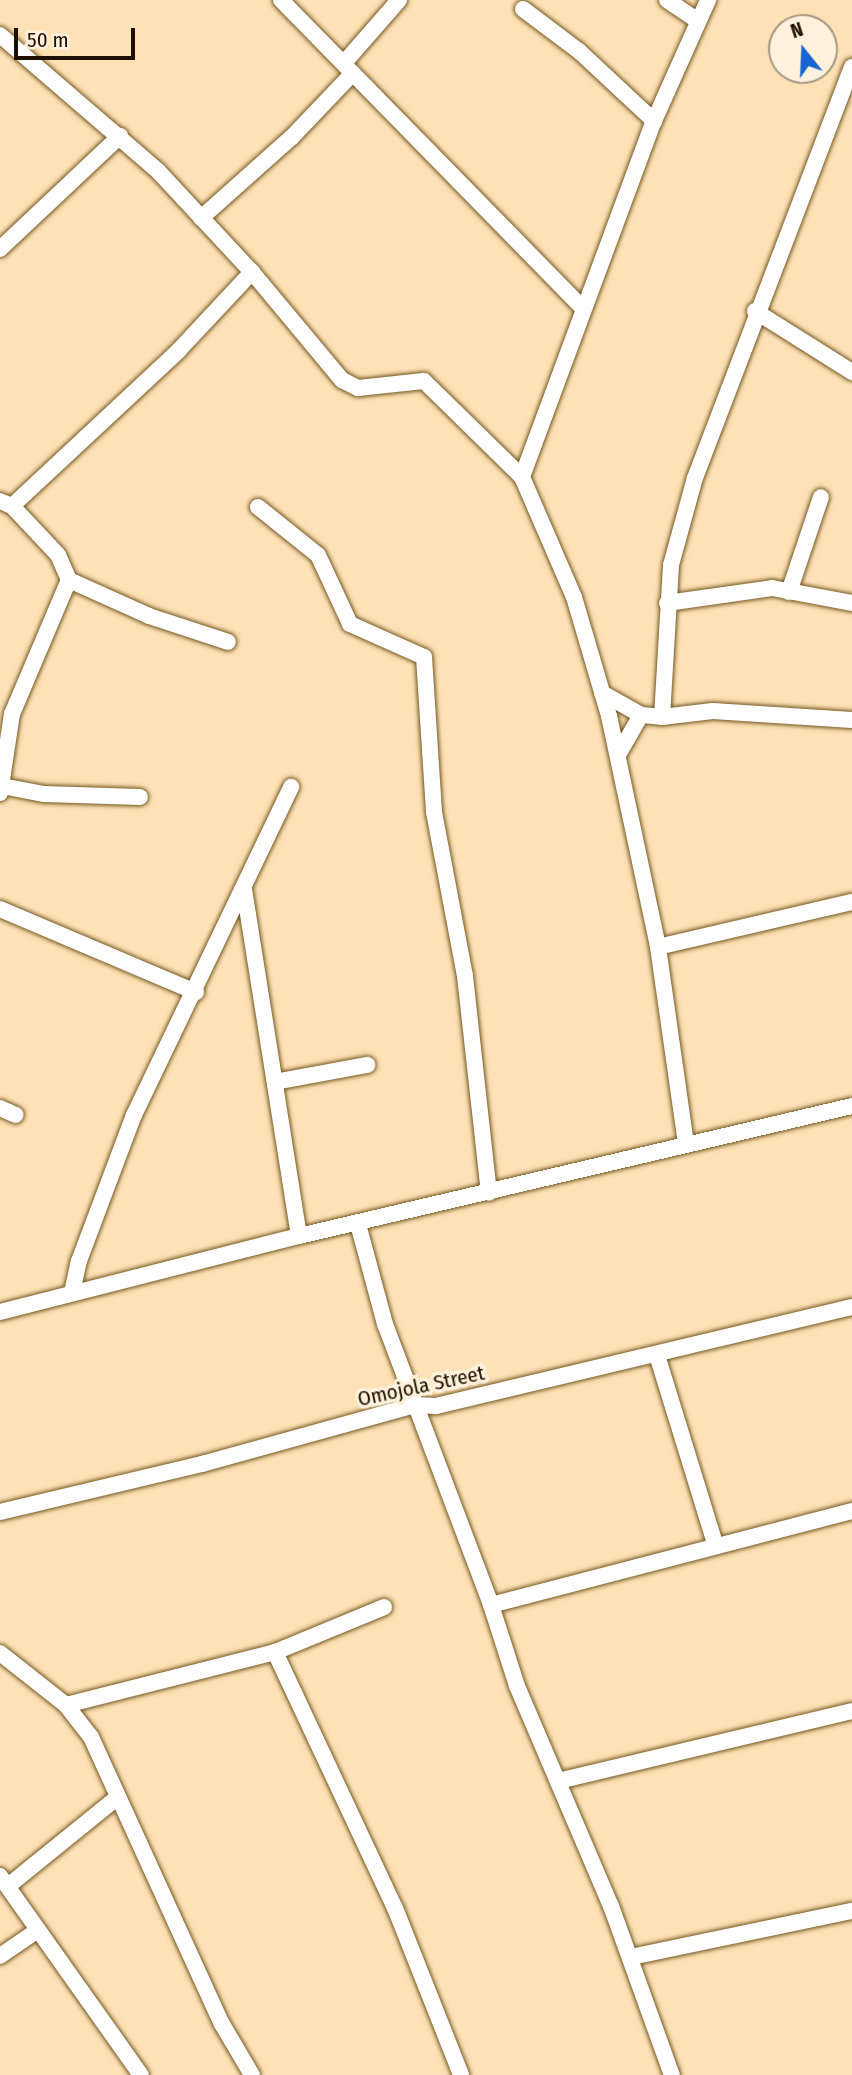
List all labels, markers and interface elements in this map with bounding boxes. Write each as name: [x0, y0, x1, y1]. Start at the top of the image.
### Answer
scale bar: [18, 14, 138, 58]
north arrow: [768, 14, 838, 84]
text: N: [788, 18, 806, 43]
text: 50 m: [27, 27, 69, 53]
street label: Omojola Street: [355, 1360, 487, 1412]

